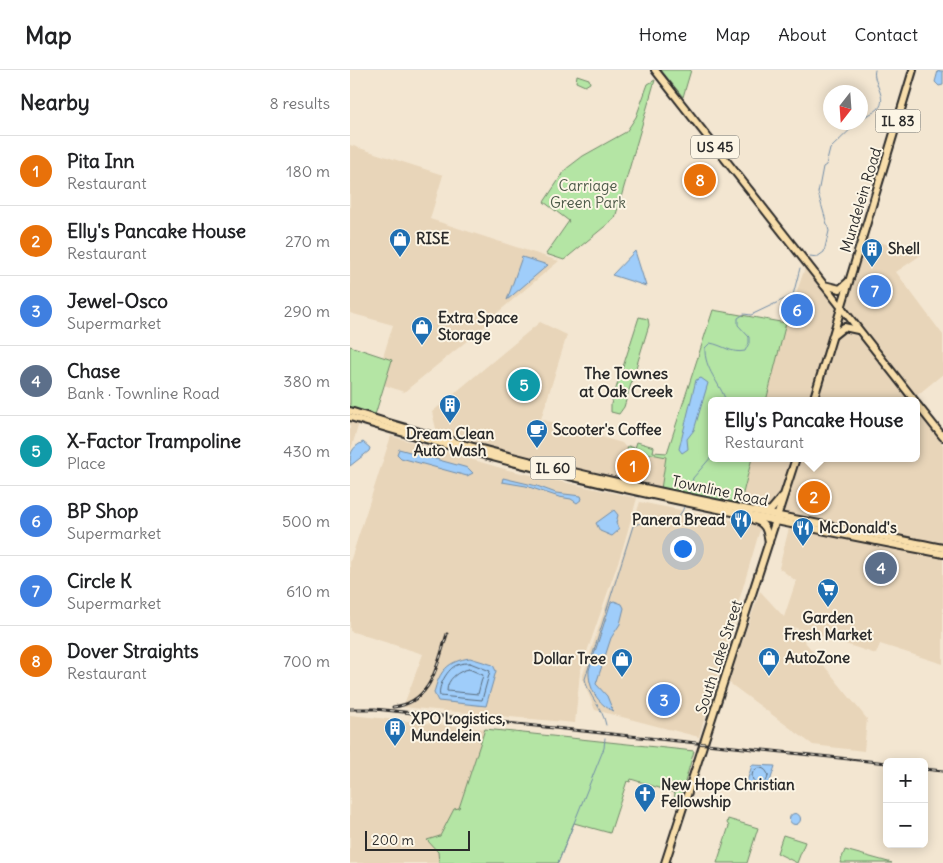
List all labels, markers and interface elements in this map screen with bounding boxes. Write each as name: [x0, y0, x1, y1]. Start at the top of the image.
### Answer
text: Map: [25, 20, 72, 50]
text: Home: [639, 23, 687, 46]
text: Map: [715, 23, 750, 46]
text: About: [778, 23, 826, 46]
text: Contact: [854, 23, 918, 46]
north arrow: [823, 85, 868, 130]
text: Nearby: [20, 89, 90, 116]
text: 8 results: [269, 93, 330, 113]
road number: IL 83: [876, 110, 920, 132]
road number: US 45: [691, 136, 739, 158]
street label: Mundelein Road: [836, 145, 886, 255]
text: Pita Inn: [67, 149, 135, 173]
text: 1: [33, 161, 39, 181]
text: 180 m: [286, 161, 330, 181]
pin: 8: [684, 161, 716, 199]
text: Restaurant: [67, 173, 147, 193]
park label: Carriage Green Park: [550, 176, 626, 212]
text: Elly's Pancake House: [67, 219, 246, 243]
shop icon: RISE: [388, 227, 412, 258]
place label: RISE: [416, 229, 449, 248]
text: 2: [32, 231, 40, 251]
text: 270 m: [285, 231, 330, 251]
building icon: Shell: [860, 237, 884, 268]
place label: Shell: [888, 239, 920, 258]
text: Restaurant: [67, 243, 147, 263]
pin: 7: [859, 272, 891, 310]
text: Jewel-Osco: [67, 289, 168, 313]
pin: 6: [781, 291, 813, 329]
text: 3: [31, 301, 41, 321]
text: 290 m: [284, 301, 330, 321]
place label: Extra Space Storage: [438, 308, 518, 345]
text: Supermarket: [67, 313, 161, 333]
shop icon: Extra Space Storage: [410, 315, 434, 346]
text: Chase: [67, 359, 120, 383]
district label: The Townes at Oak Creek: [579, 363, 673, 401]
pin: 5: [508, 366, 540, 404]
text: 4: [31, 371, 41, 391]
text: 380 m: [283, 371, 330, 391]
text: Bank · Townline Road: [67, 383, 220, 403]
building icon: Dream Clean Auto Wash: [438, 393, 462, 424]
popup: [708, 397, 920, 462]
text: Elly's Pancake House: [724, 408, 904, 432]
cafe icon: Scooter's Coffee: [525, 418, 549, 449]
place label: Scooter's Coffee: [553, 420, 662, 439]
place label: Dream Clean Auto Wash: [406, 424, 494, 460]
text: X-Factor Trampoline: [67, 429, 241, 453]
text: Restaurant: [724, 432, 804, 452]
text: 5: [31, 441, 41, 461]
text: 430 m: [283, 441, 330, 461]
pin: 1: [617, 447, 649, 485]
text: Place: [67, 453, 106, 473]
road number: IL 60: [530, 456, 576, 479]
street label: Townline Road: [670, 471, 770, 510]
pin: 2: [798, 478, 830, 516]
text: BP Shop: [67, 499, 138, 523]
restaurant icon: Panera Bread: [729, 508, 753, 539]
place label: Panera Bread: [632, 510, 725, 529]
text: 6: [31, 511, 41, 531]
text: 500 m: [282, 511, 330, 531]
restaurant icon: McDonald's: [791, 516, 815, 547]
place label: McDonald's: [819, 518, 897, 537]
text: Supermarket: [67, 523, 161, 543]
your location: [670, 536, 696, 562]
pin: 4: [865, 549, 897, 587]
text: Circle K: [67, 569, 132, 593]
supermarket icon: Garden Fresh Market: [816, 577, 840, 608]
text: 7: [32, 581, 40, 601]
text: 610 m: [286, 581, 330, 601]
text: Supermarket: [67, 593, 161, 613]
street label: South Lake Street: [691, 597, 746, 716]
place label: Garden Fresh Market: [784, 608, 873, 644]
text: Dover Straights: [67, 639, 199, 663]
shop icon: AutoZone: [757, 646, 781, 677]
shop icon: Dollar Tree: [610, 647, 634, 678]
place label: AutoZone: [785, 648, 850, 667]
place label: Dollar Tree: [533, 649, 606, 668]
text: 8: [31, 651, 41, 671]
text: 700 m: [283, 651, 330, 671]
text: Restaurant: [67, 663, 147, 683]
pin: 3: [648, 681, 680, 719]
place label: XPO Logistics, Mundelein: [411, 709, 506, 745]
building icon: XPO Logistics, Mundelein: [383, 716, 407, 747]
map controls: [883, 758, 928, 848]
button: +: [883, 758, 928, 803]
place label: New Hope Christian Fellowship: [661, 775, 795, 812]
church icon: New Hope Christian Fellowship: [633, 782, 657, 813]
button: −: [883, 803, 928, 848]
scale bar: [365, 828, 470, 851]
text: 200 m: [372, 831, 414, 849]

